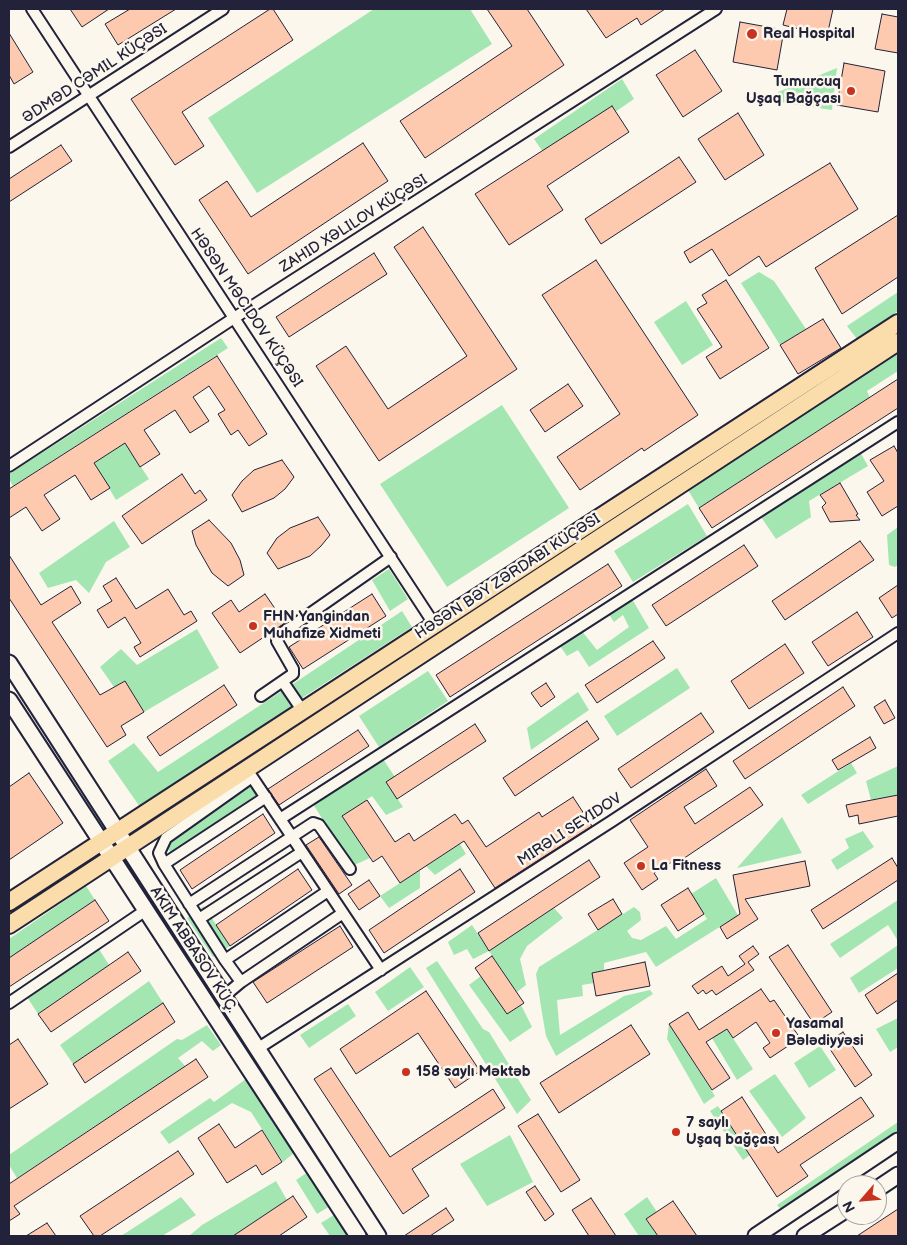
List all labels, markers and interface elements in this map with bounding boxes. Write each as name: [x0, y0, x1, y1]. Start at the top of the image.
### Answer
street label: ƏDMƏD CƏMIL KÜÇƏSI: [19, 20, 171, 128]
place label: Real Hospital: [763, 25, 855, 43]
marker: Real Hospital: [745, 27, 759, 41]
place label: Tumurcuq Uşaq Bağçası: [746, 73, 841, 108]
marker: Tumurcuq Uşaq Bağçası: [845, 85, 857, 97]
street label: ZAHID XƏLILOV KÜÇƏSI: [277, 171, 431, 277]
street label: HƏSƏN MƏCIDOV KÜÇƏSI: [186, 225, 306, 391]
street label: HƏSƏN BƏY ZƏRDABI KÜÇƏSI: [412, 510, 604, 644]
place label: FHN Yangindan Muhafize Xidmeti: [263, 608, 381, 643]
marker: FHN Yangindan Muhafize Xidmeti: [247, 620, 259, 632]
street label: MIRƏLI SEYIDOV: [515, 790, 625, 870]
place label: La Fitness: [651, 857, 721, 875]
marker: La Fitness: [635, 860, 647, 872]
street label: AKIM ABBASOV KÜÇ.: [146, 884, 240, 1016]
place label: Yasamal Bələdiyyəsi: [786, 1015, 864, 1050]
marker: Yasamal Bələdiyyəsi: [770, 1027, 782, 1039]
place label: 158 saylı Məktəb: [416, 1063, 531, 1081]
marker: 158 saylı Məktəb: [400, 1066, 412, 1078]
place label: 7 saylı Uşaq bağçası: [686, 1114, 779, 1149]
marker: 7 saylı Uşaq bağçası: [670, 1126, 682, 1138]
north arrow: [837, 1175, 887, 1225]
text: N: [839, 1198, 859, 1215]

